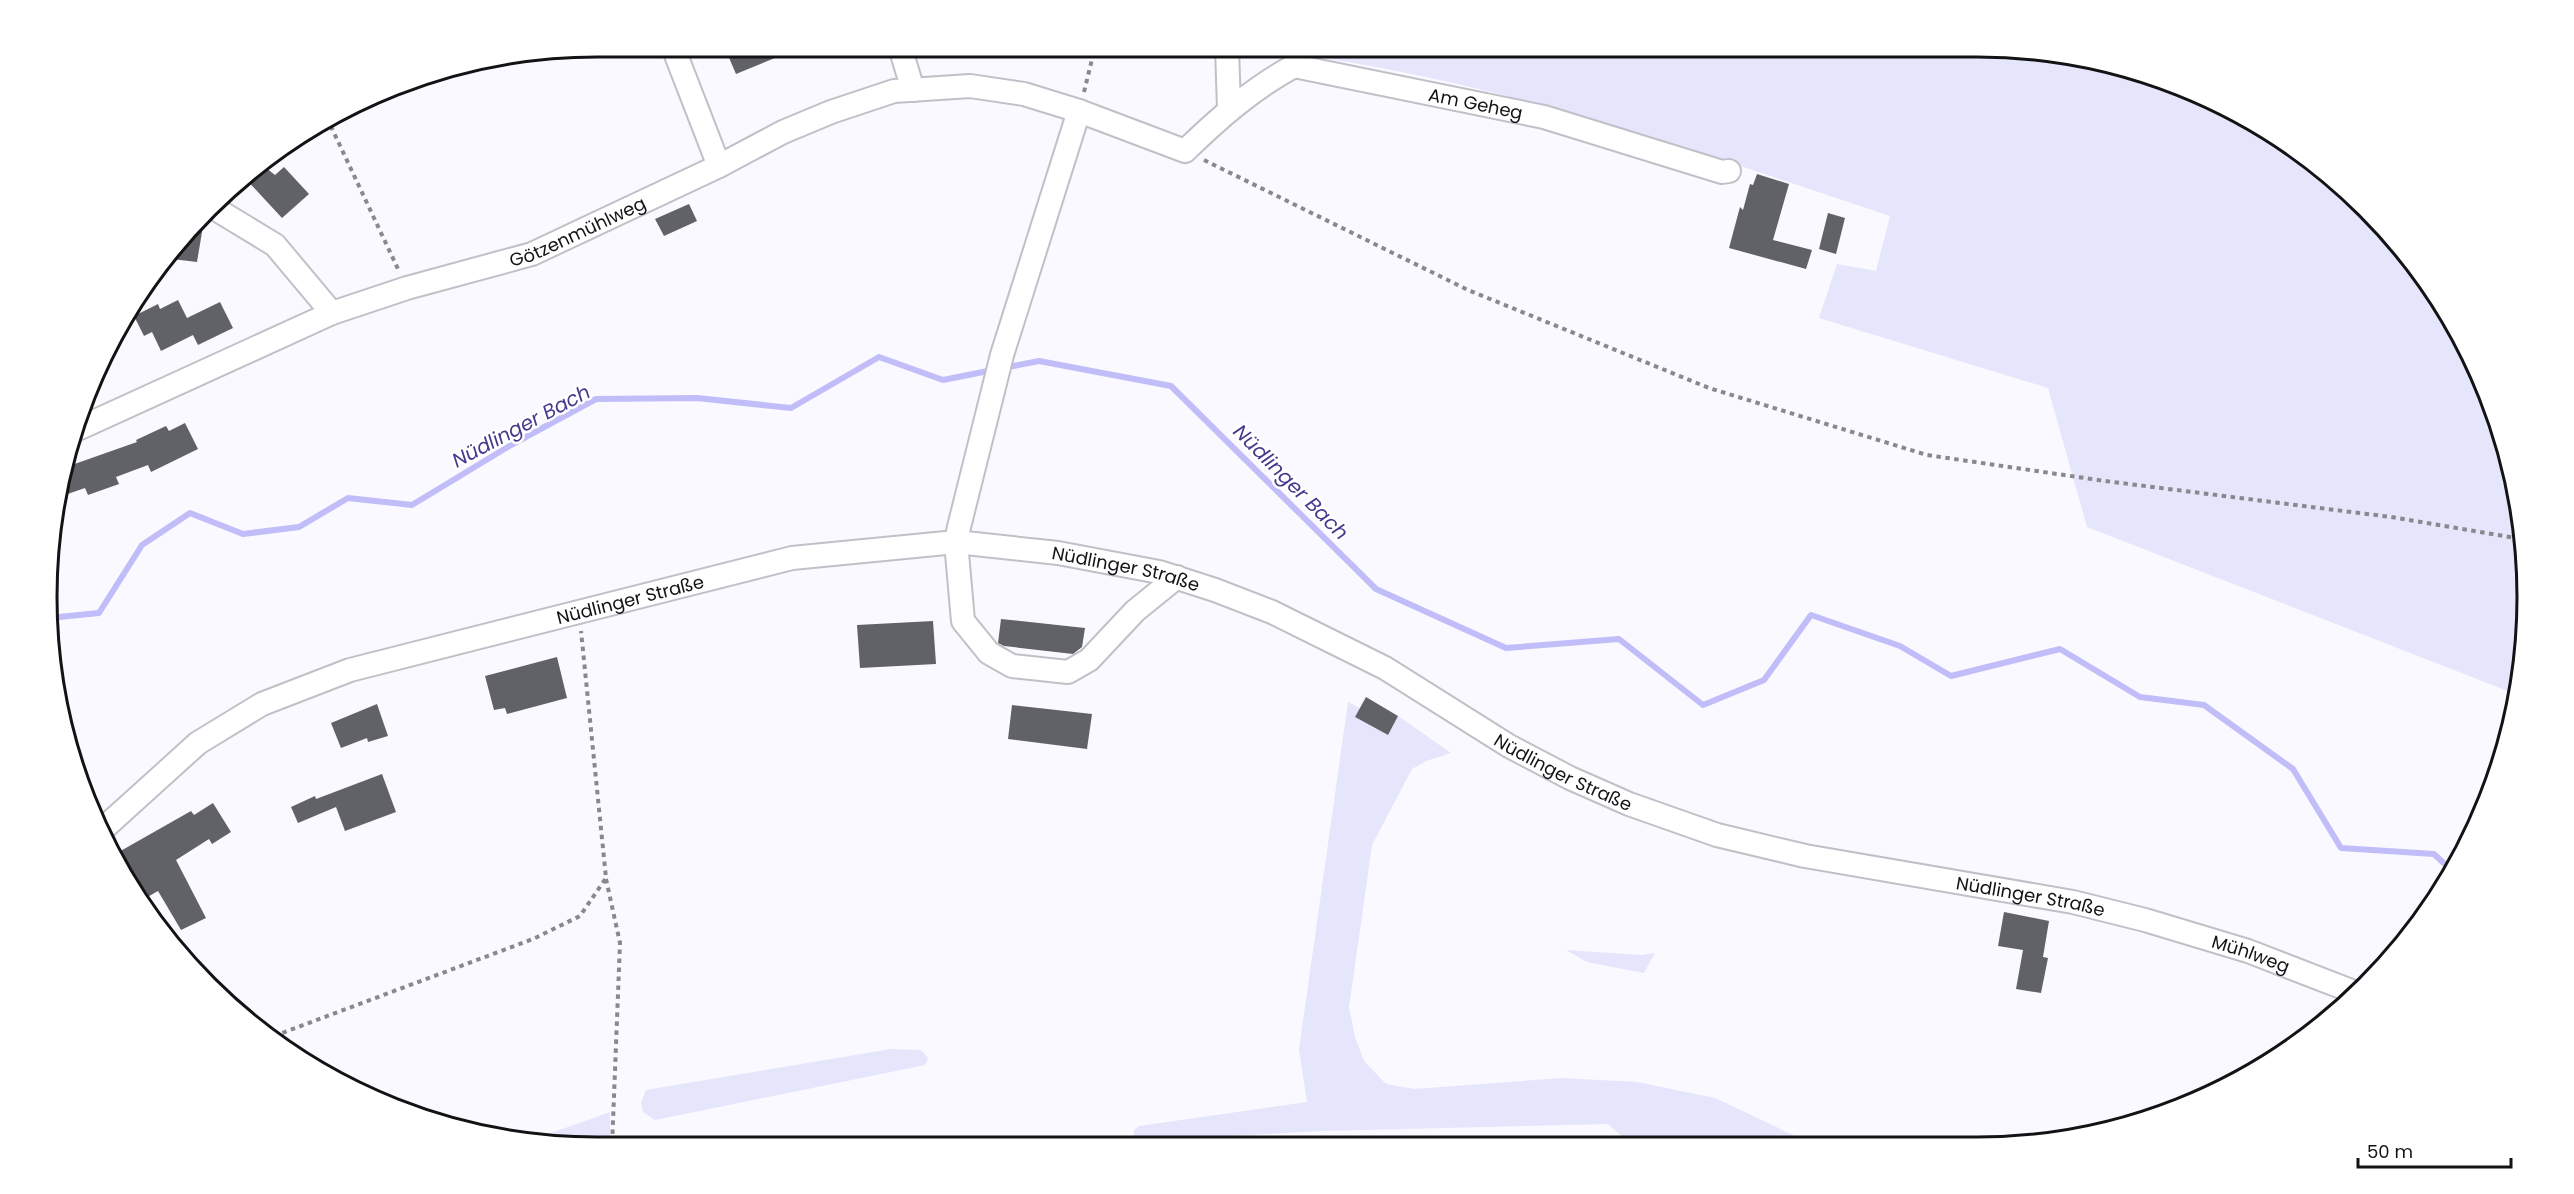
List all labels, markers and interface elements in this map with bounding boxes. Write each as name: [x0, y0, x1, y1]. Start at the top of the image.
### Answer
street label: Am Geheg: [1427, 81, 1525, 125]
street label: Götzenmühlweg: [506, 190, 650, 272]
water label: Nüdlinger Bach: [447, 378, 595, 474]
water label: Nüdlinger Bach: [1227, 418, 1355, 546]
street label: Nüdlinger Straße: [1050, 540, 1203, 597]
street label: Nüdlinger Straße: [554, 568, 706, 630]
street label: Nüdlinger Straße: [1489, 727, 1636, 816]
street label: Nüdlinger Straße: [1954, 870, 2108, 922]
street label: Mühlweg: [2209, 928, 2294, 979]
scale bar: [2358, 1131, 2511, 1169]
text: 50 m: [2367, 1139, 2413, 1164]

